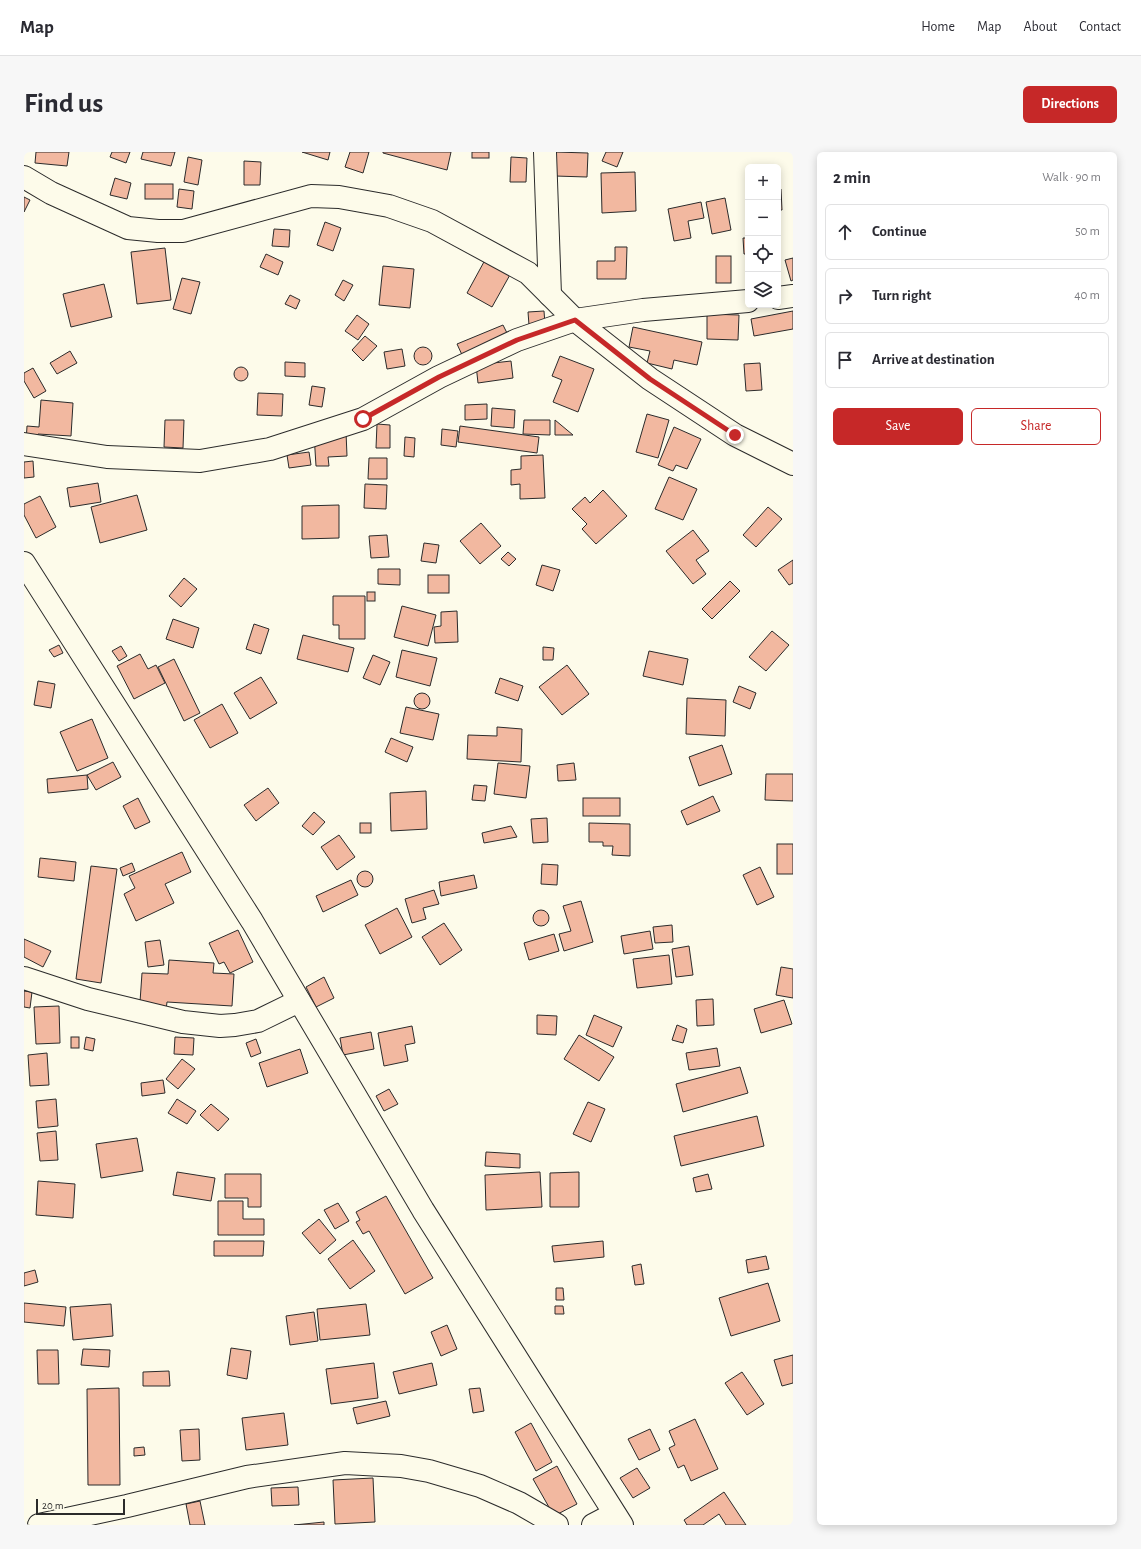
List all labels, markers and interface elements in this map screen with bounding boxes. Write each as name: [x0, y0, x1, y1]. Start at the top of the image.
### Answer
text: Map: [20, 18, 54, 37]
text: Home: [921, 20, 955, 34]
text: Map: [977, 20, 1001, 34]
text: About: [1023, 20, 1057, 34]
text: Contact: [1079, 20, 1121, 34]
button: Directions: [1023, 86, 1117, 123]
text: Find us: [24, 90, 103, 118]
map controls: [745, 164, 781, 308]
button: +: [745, 164, 781, 200]
text: 2 min: [833, 169, 871, 186]
text: Walk · 90 m: [1042, 171, 1101, 184]
button: −: [745, 200, 781, 236]
icon: ahead: [834, 221, 856, 243]
text: Continue: [872, 224, 927, 239]
text: 50 m: [1075, 225, 1100, 238]
button: locate: [745, 236, 781, 272]
button: layers: [745, 272, 781, 308]
icon: right: [834, 285, 856, 307]
text: Turn right: [872, 288, 931, 303]
text: 40 m: [1074, 289, 1100, 302]
icon: arrive: [834, 349, 856, 371]
text: Arrive at destination: [872, 352, 995, 367]
button: Save: [833, 408, 963, 445]
button: Share: [971, 408, 1101, 445]
route start: [354, 410, 372, 428]
route end: [726, 426, 744, 444]
scale bar: [36, 1497, 125, 1516]
text: 20 m: [42, 1500, 63, 1511]

